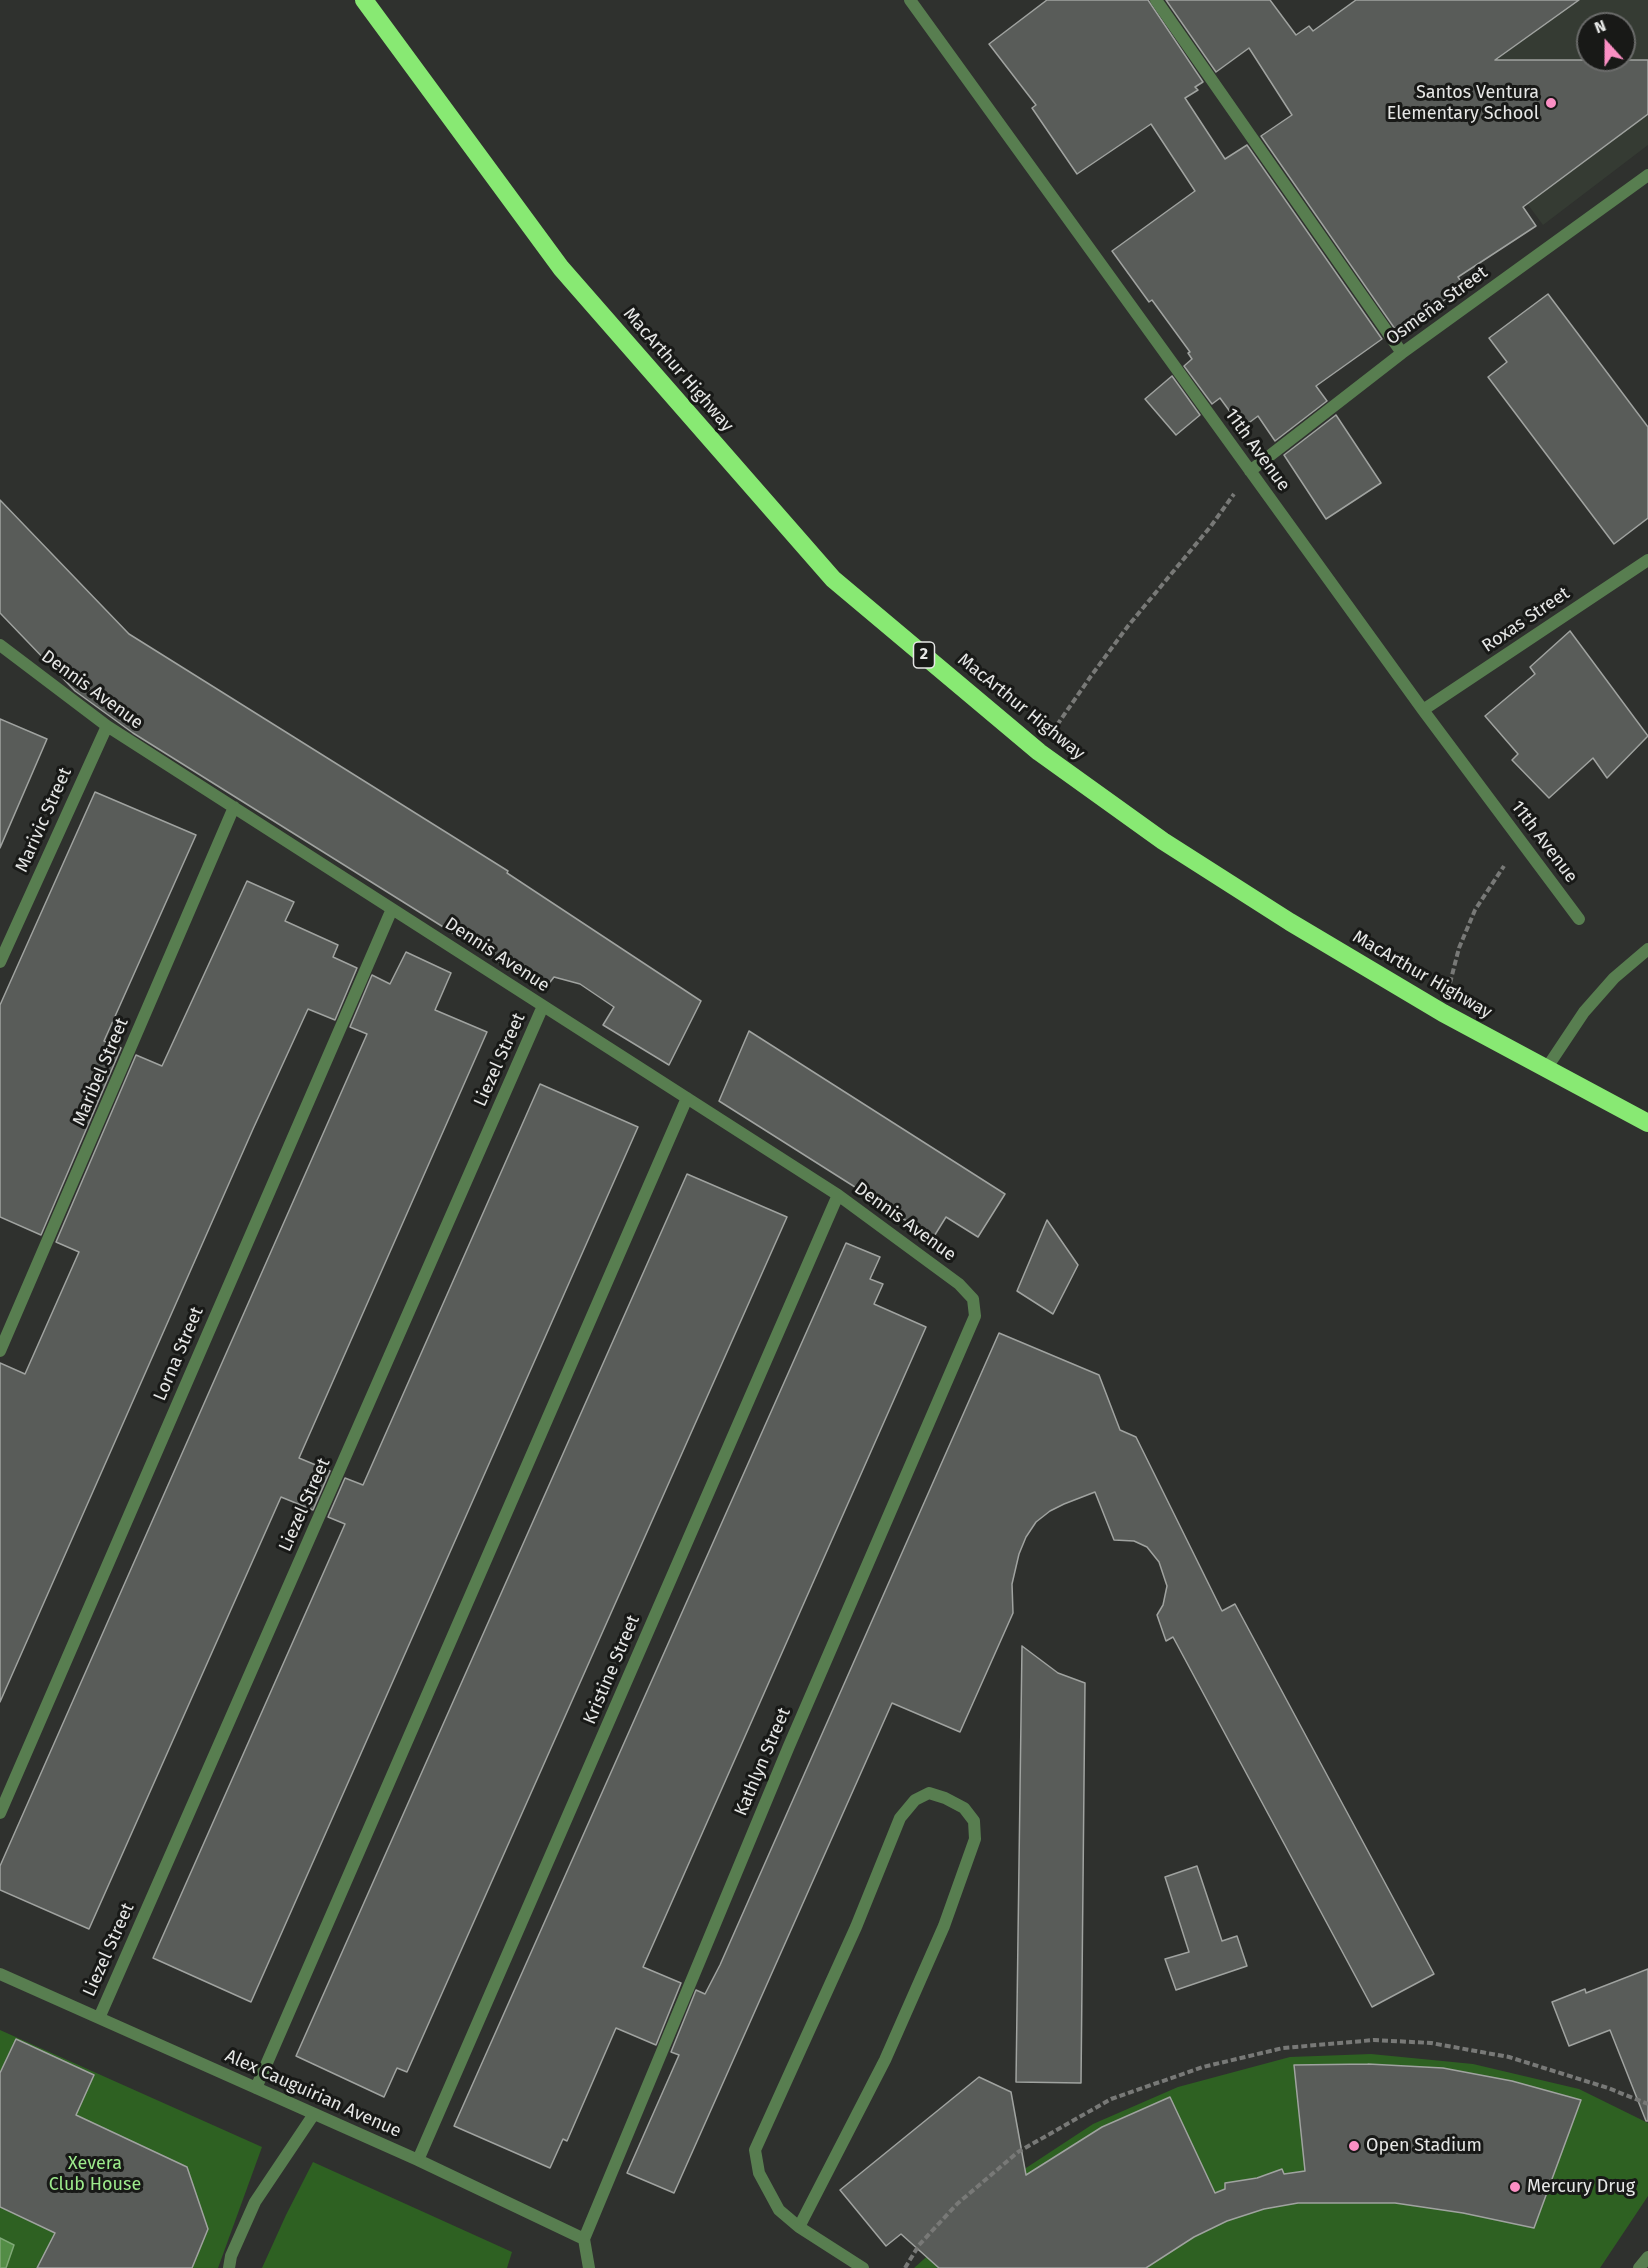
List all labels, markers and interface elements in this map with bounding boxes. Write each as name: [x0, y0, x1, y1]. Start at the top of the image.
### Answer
north arrow: [1576, 12, 1636, 72]
text: N: [1592, 16, 1608, 37]
place label: Santos Ventura Elementary School: [1387, 82, 1539, 124]
marker: Santos Ventura Elementary School: [1544, 96, 1558, 110]
street label: Osmeña Street: [1382, 262, 1492, 350]
street label: MacArthur Highway: [618, 304, 738, 436]
street label: 11th Avenue: [1220, 404, 1294, 496]
street label: Roxas Street: [1478, 583, 1574, 657]
road number: 2: [914, 642, 934, 668]
street label: Dennis Avenue: [37, 646, 147, 734]
street label: MacArthur Highway: [953, 649, 1089, 765]
street label: Marivic Street: [11, 764, 77, 876]
street label: 11th Avenue: [1506, 797, 1582, 887]
street label: Dennis Avenue: [441, 913, 553, 997]
street label: MacArthur Highway: [1349, 926, 1495, 1024]
street label: Liezel Street: [470, 1010, 530, 1110]
street label: Maribel Street: [69, 1015, 133, 1129]
street label: Dennis Avenue: [850, 1178, 960, 1266]
street label: Lorna Street: [150, 1304, 208, 1404]
street label: Liezel Street: [275, 1455, 335, 1555]
street label: Kristine Street: [579, 1612, 645, 1728]
street label: Kathlyn Street: [731, 1705, 795, 1819]
street label: Liezel Street: [79, 1900, 139, 2000]
street label: Alex Cauguirian Avenue: [222, 2045, 404, 2143]
place label: Open Stadium: [1366, 2135, 1482, 2157]
marker: Open Stadium: [1347, 2139, 1361, 2153]
park label: Xevera Club House: [49, 2153, 141, 2196]
place label: Mercury Drug: [1527, 2176, 1635, 2198]
marker: Mercury Drug: [1508, 2180, 1522, 2194]

